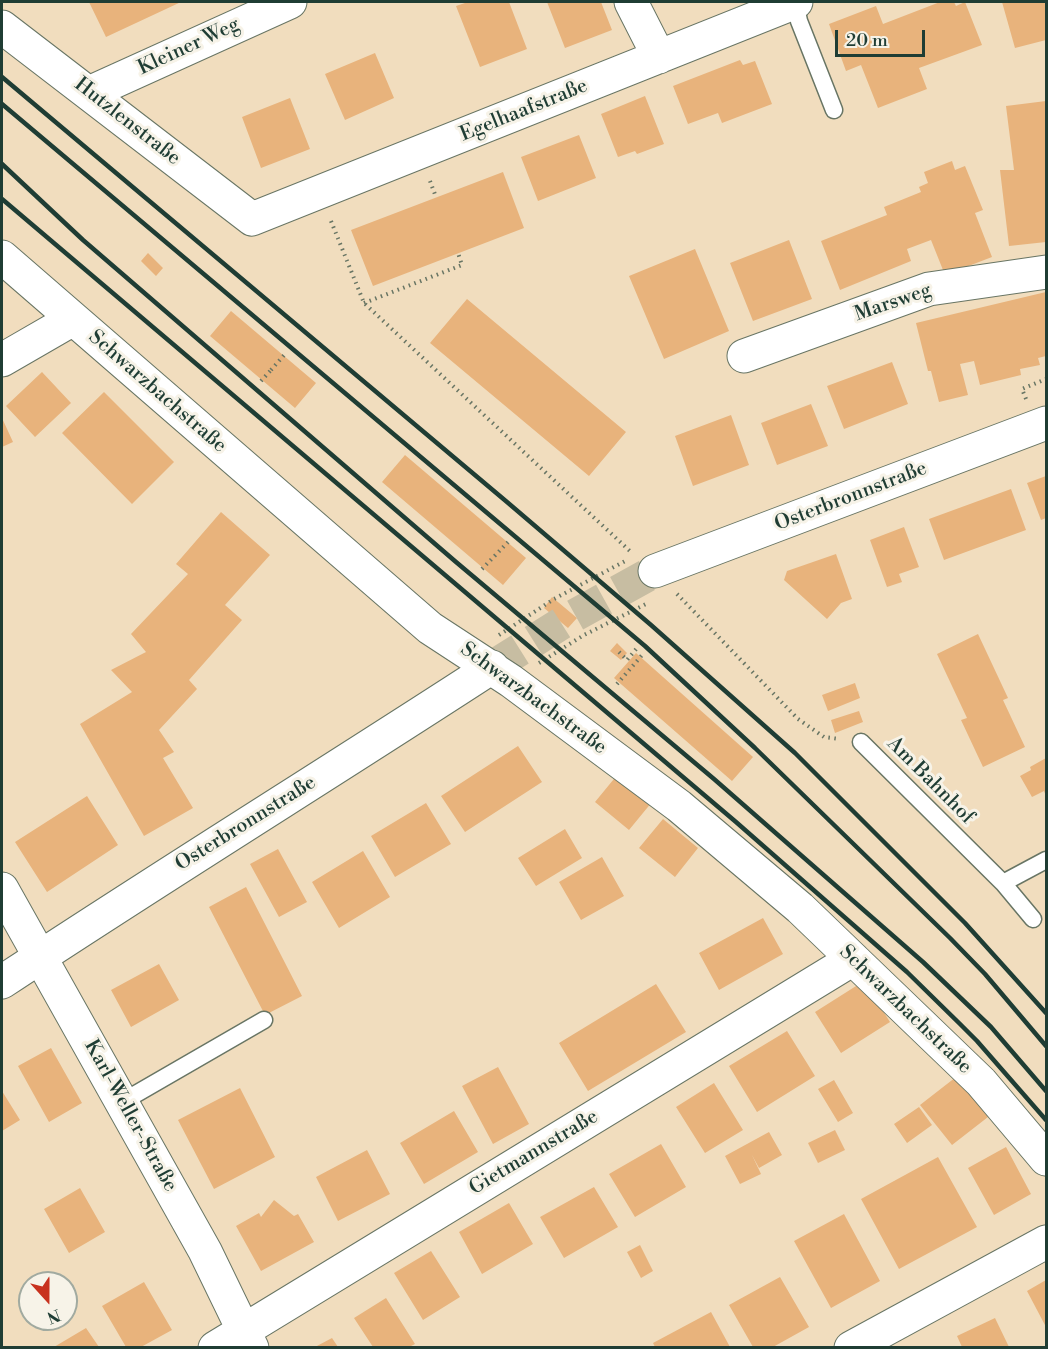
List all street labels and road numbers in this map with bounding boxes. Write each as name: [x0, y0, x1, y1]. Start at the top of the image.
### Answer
street label: Kleiner Weg: [134, 13, 244, 81]
street label: Hutzlenstraße: [69, 73, 185, 171]
street label: Egelhaafstraße: [457, 74, 591, 148]
street label: Marsweg: [851, 279, 935, 327]
street label: Schwarzbachstraße: [83, 326, 231, 458]
street label: Osterbronnstraße: [772, 457, 930, 537]
street label: Schwarzbachstraße: [455, 638, 611, 760]
street label: Am Bahnhof: [881, 732, 979, 830]
street label: Osterbronnstraße: [171, 771, 321, 877]
street label: Schwarzbachstraße: [834, 941, 976, 1079]
street label: Karl-Weller-Straße: [78, 1036, 182, 1196]
street label: Gietmannstraße: [465, 1105, 603, 1201]

